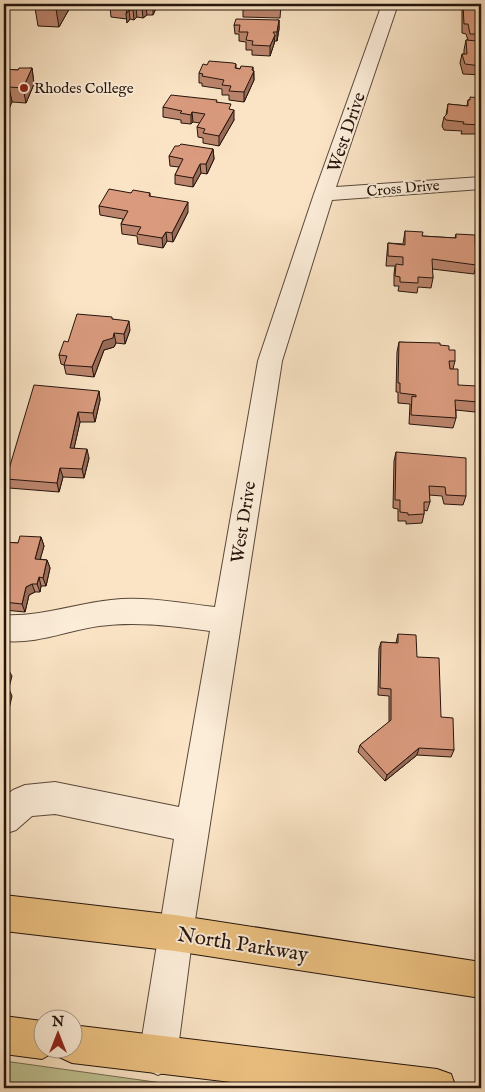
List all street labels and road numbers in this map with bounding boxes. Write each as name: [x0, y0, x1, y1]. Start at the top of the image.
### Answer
street label: West Drive: [323, 90, 372, 175]
street label: Cross Drive: [366, 176, 440, 201]
street label: West Drive: [227, 480, 262, 565]
street label: North Parkway: [175, 922, 311, 969]

